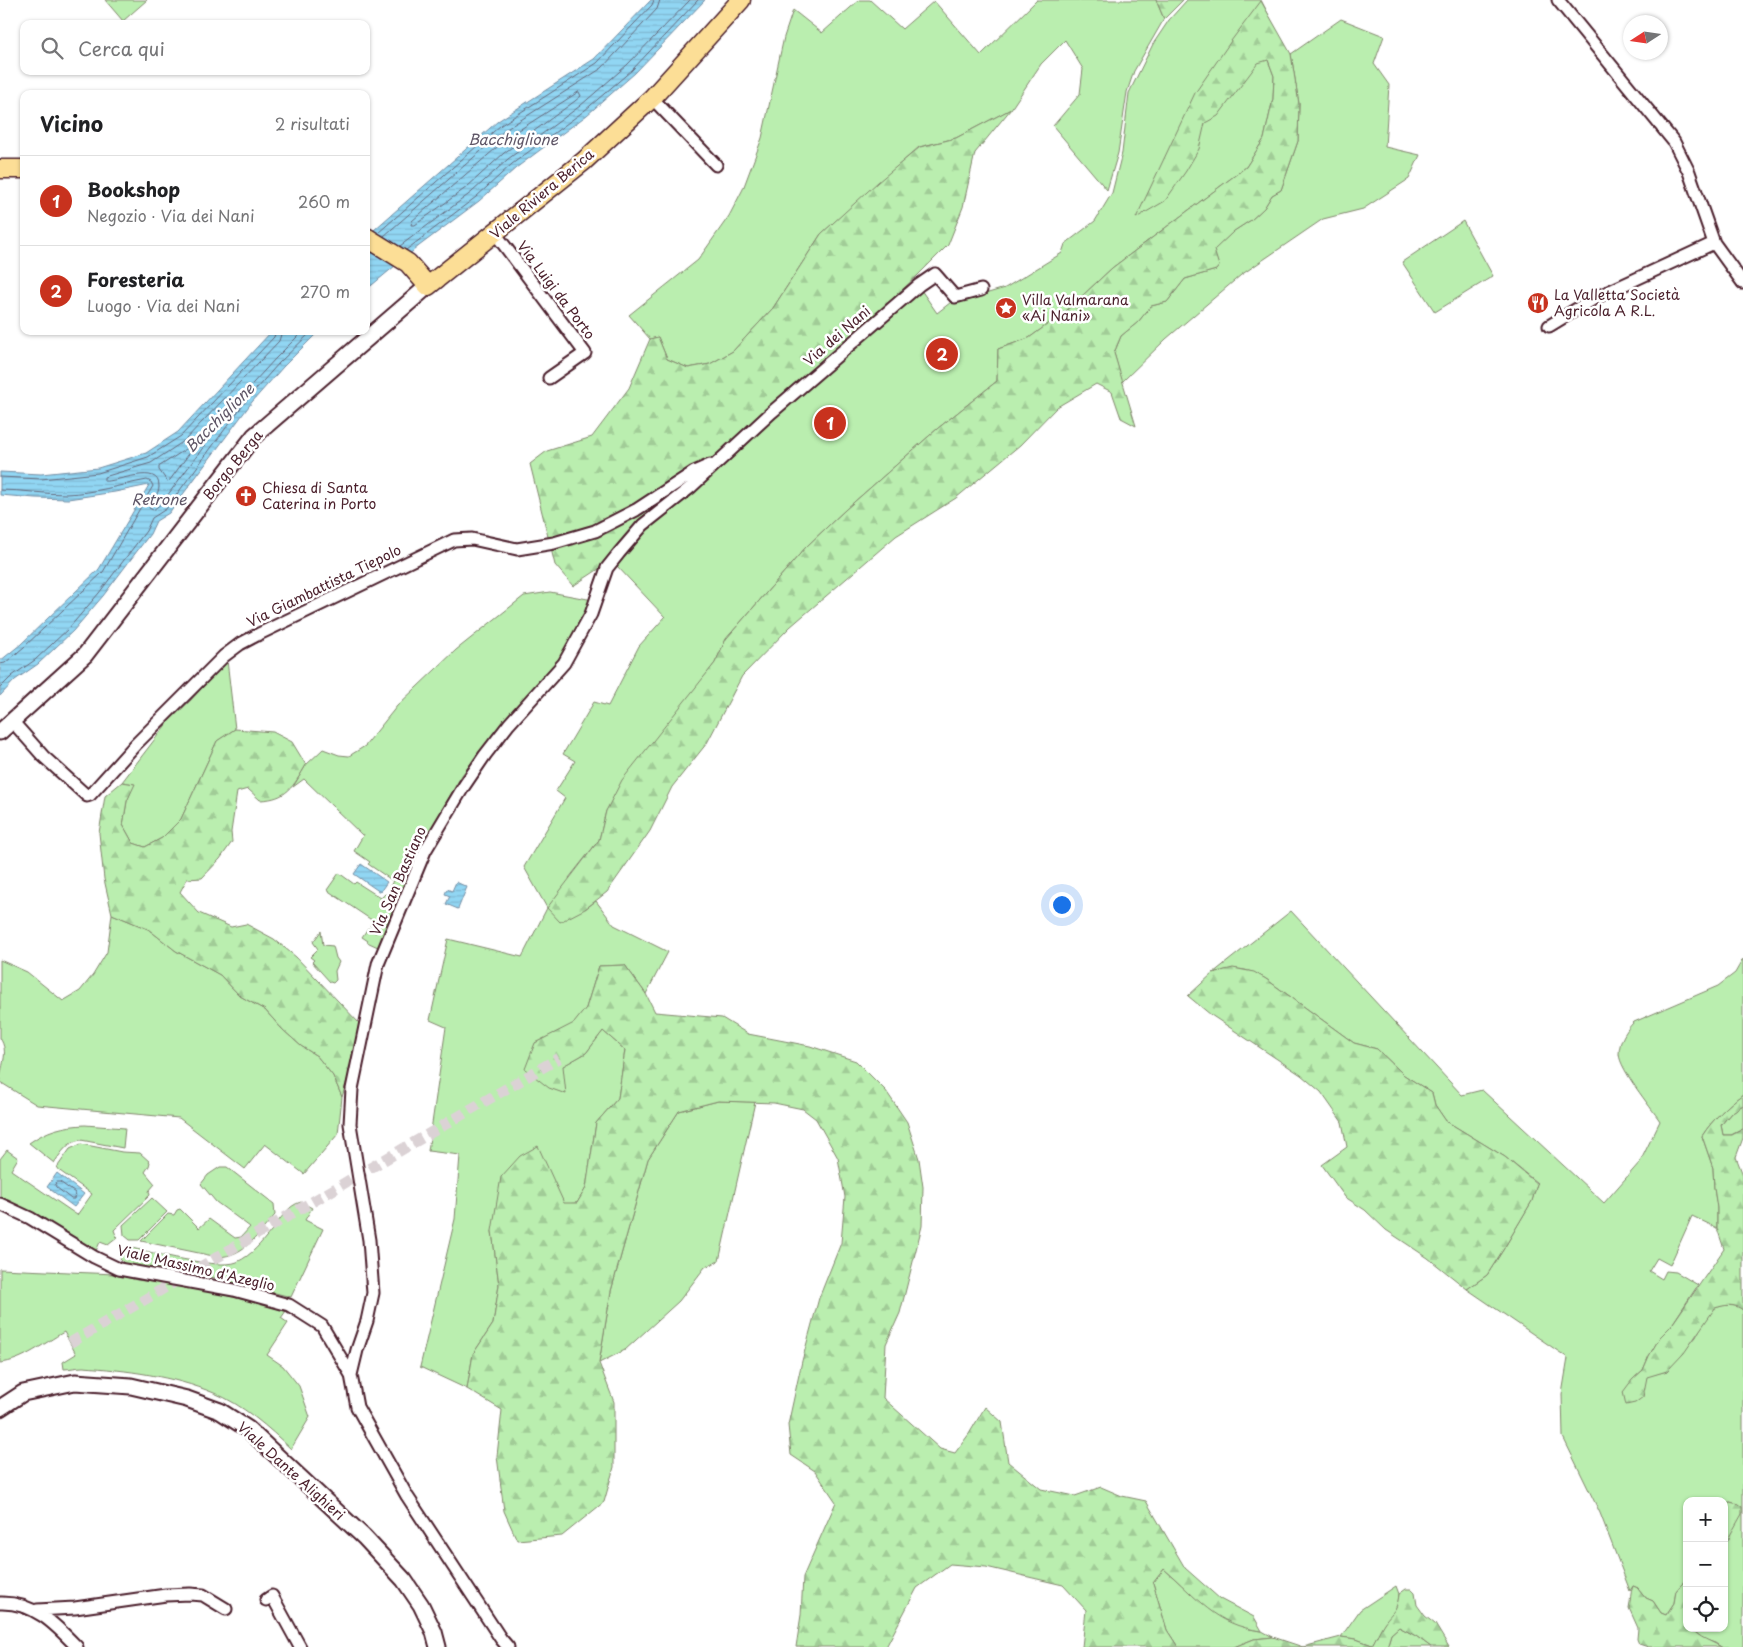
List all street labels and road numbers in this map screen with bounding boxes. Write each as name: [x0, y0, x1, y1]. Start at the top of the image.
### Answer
street label: Viale Riviera Berica: [485, 144, 598, 244]
street label: Via Luigi da Porto: [512, 236, 601, 344]
street label: Via dei Nani: [799, 301, 875, 371]
street label: Borgo Berga: [198, 425, 267, 504]
street label: Via Giambattista Tiepolo: [243, 539, 405, 632]
street label: Via San Bastiano: [364, 823, 431, 939]
street label: Viale Massimo d'Azeglio: [115, 1239, 277, 1296]
street label: Viale Dante Alighieri: [233, 1417, 350, 1525]

